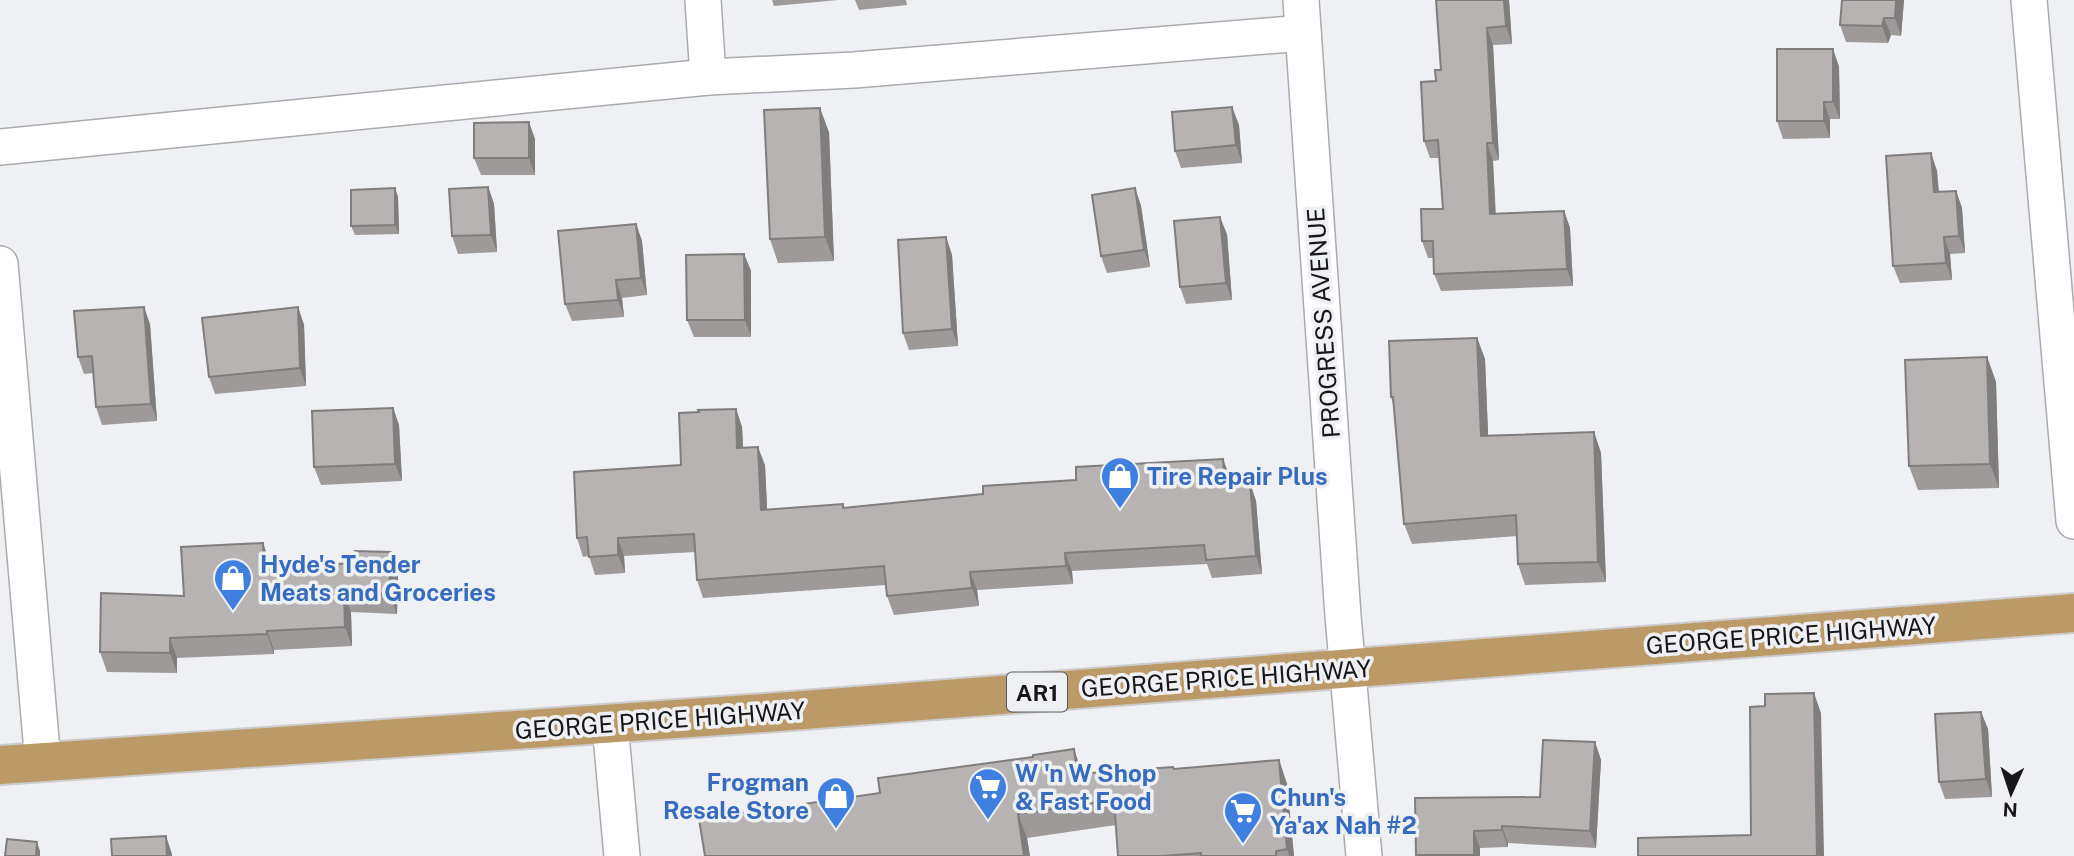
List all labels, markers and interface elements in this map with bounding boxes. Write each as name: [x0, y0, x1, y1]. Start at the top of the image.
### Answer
street label: PROGRESS AVENUE: [1301, 207, 1345, 439]
shop icon: Tire Repair Plus: [1099, 455, 1141, 510]
place label: Tire Repair Plus: [1147, 462, 1328, 490]
place label: Hyde's Tender Meats and Groceries: [260, 550, 496, 606]
shop icon: Hyde's Tender Meats and Groceries: [212, 557, 254, 612]
street label: GEORGE PRICE HIGHWAY: [1645, 611, 1938, 659]
street label: GEORGE PRICE HIGHWAY: [1080, 654, 1373, 702]
road number: AR1: [1007, 672, 1067, 712]
street label: GEORGE PRICE HIGHWAY: [514, 696, 807, 744]
north arrow: [1976, 758, 2046, 828]
place label: W 'n W Shop & Fast Food: [1015, 759, 1156, 815]
supermarket icon: W 'n W Shop & Fast Food: [967, 766, 1009, 821]
place label: Frogman Resale Store: [663, 768, 809, 824]
shop icon: Frogman Resale Store: [815, 775, 857, 830]
place label: Chun's Ya'ax Nah #2: [1270, 783, 1417, 839]
supermarket icon: Chun's Ya'ax Nah #2: [1222, 790, 1264, 845]
text: N: [2002, 799, 2018, 821]

